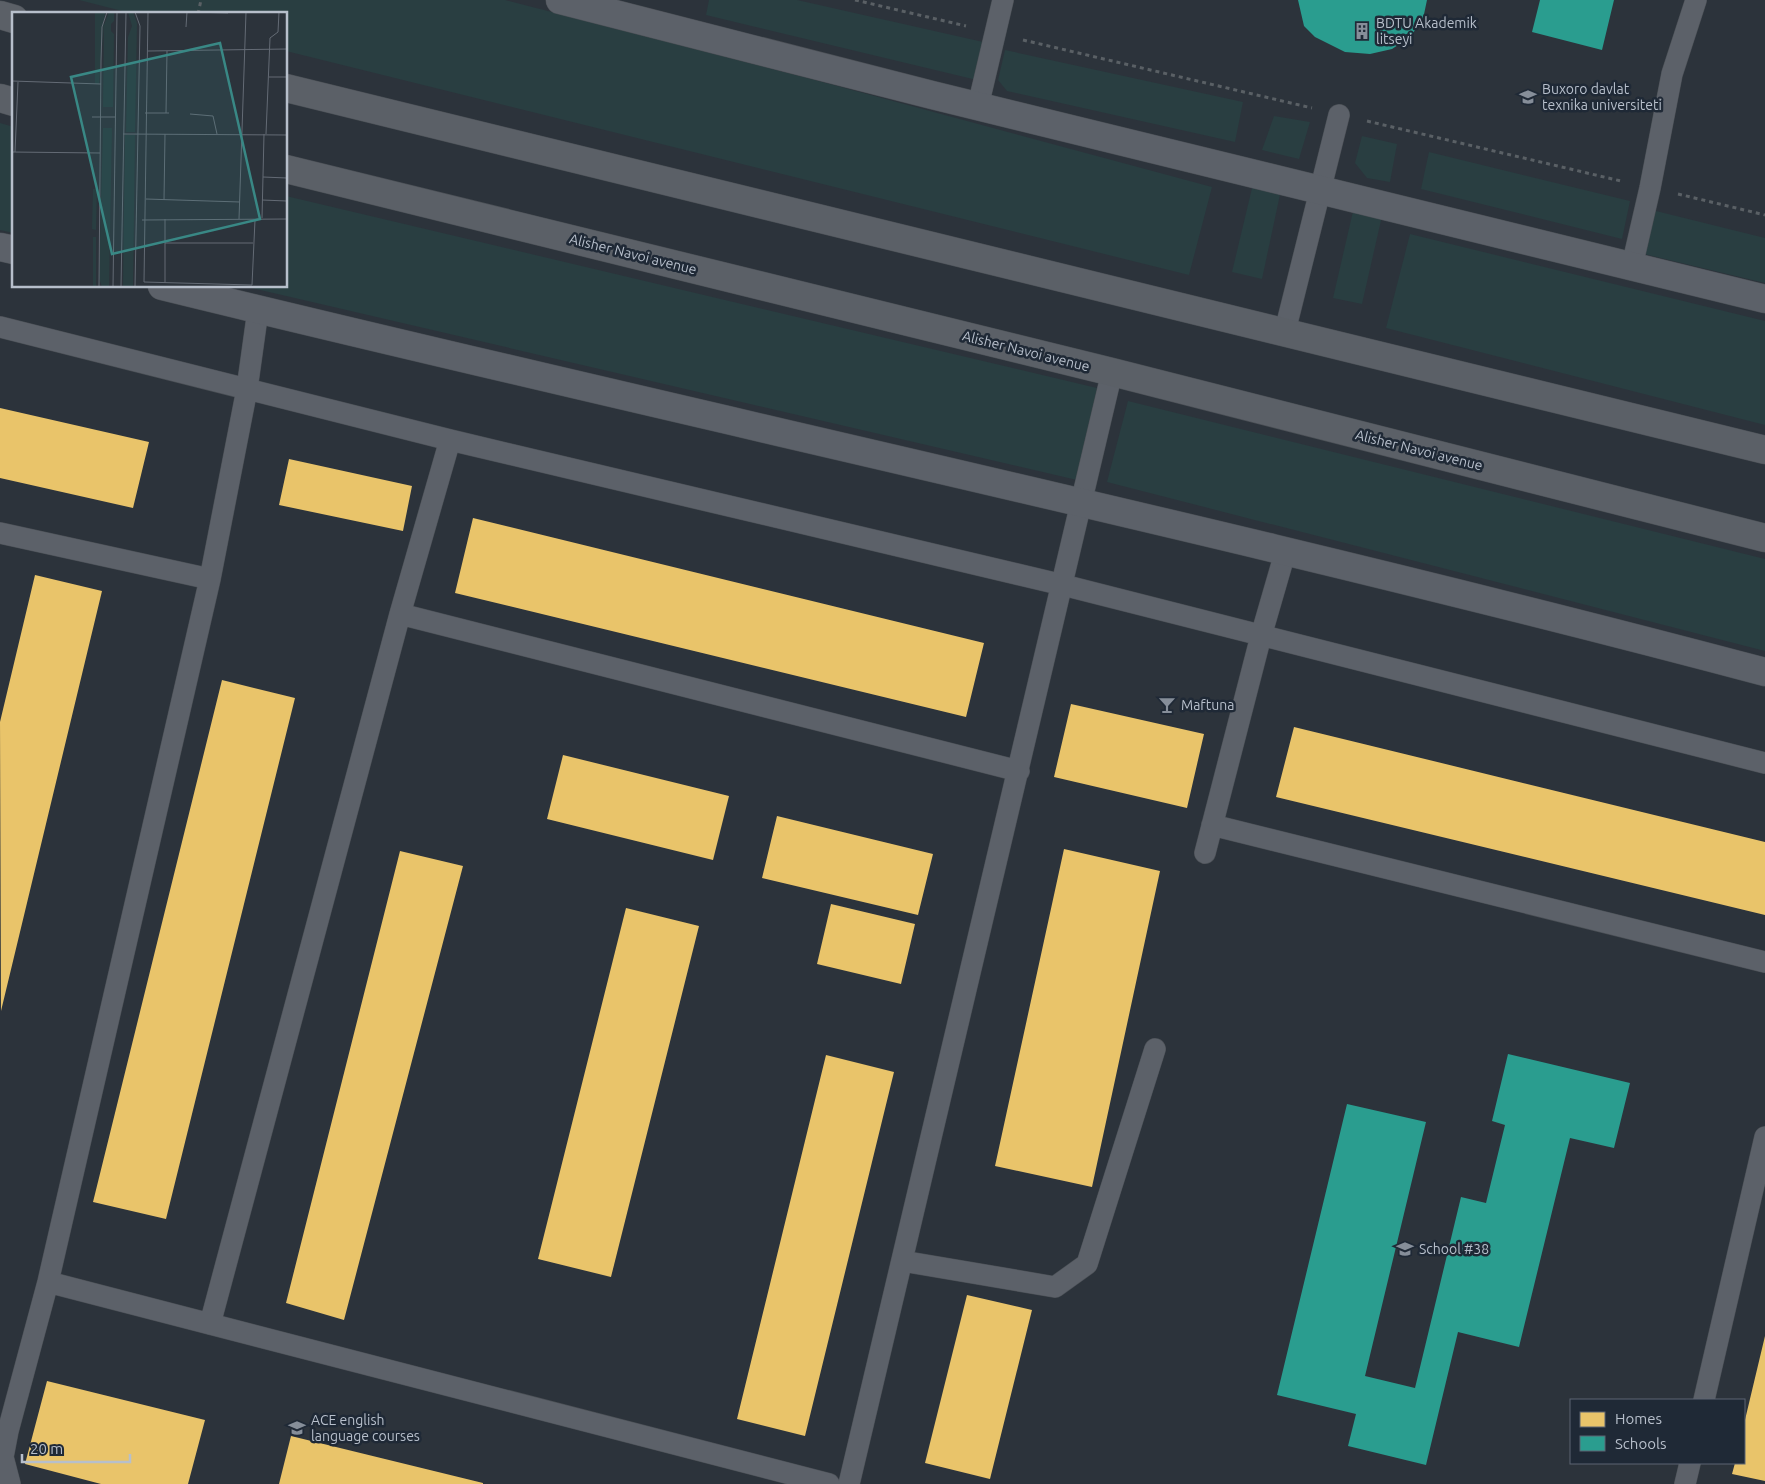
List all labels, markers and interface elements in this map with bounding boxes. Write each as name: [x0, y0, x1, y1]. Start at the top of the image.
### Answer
inset map: [12, 12, 288, 288]
place label: BDTU Akademik litseyi: [1376, 15, 1477, 47]
building icon: BDTU Akademik litseyi: [1352, 21, 1372, 41]
place label: Buxoro davlat texnika universiteti: [1542, 81, 1662, 113]
school or university icon: Buxoro davlat texnika universiteti: [1518, 87, 1538, 107]
street label: Alisher Navoi avenue: [568, 230, 698, 278]
street label: Alisher Navoi avenue: [961, 327, 1091, 375]
street label: Alisher Navoi avenue: [1354, 426, 1484, 474]
bar icon: Maftuna: [1157, 695, 1177, 715]
place label: Maftuna: [1181, 697, 1234, 713]
school or university icon: School #38: [1395, 1239, 1415, 1259]
place label: School #38: [1419, 1241, 1489, 1257]
legend: [1570, 1399, 1745, 1464]
text: Homes: [1615, 1410, 1662, 1427]
place label: ACE english language courses: [311, 1412, 420, 1444]
school or university icon: ACE english language courses: [287, 1418, 307, 1438]
scale bar: [22, 1432, 130, 1464]
text: Schools: [1615, 1435, 1666, 1452]
text: 20 m: [30, 1440, 63, 1457]

